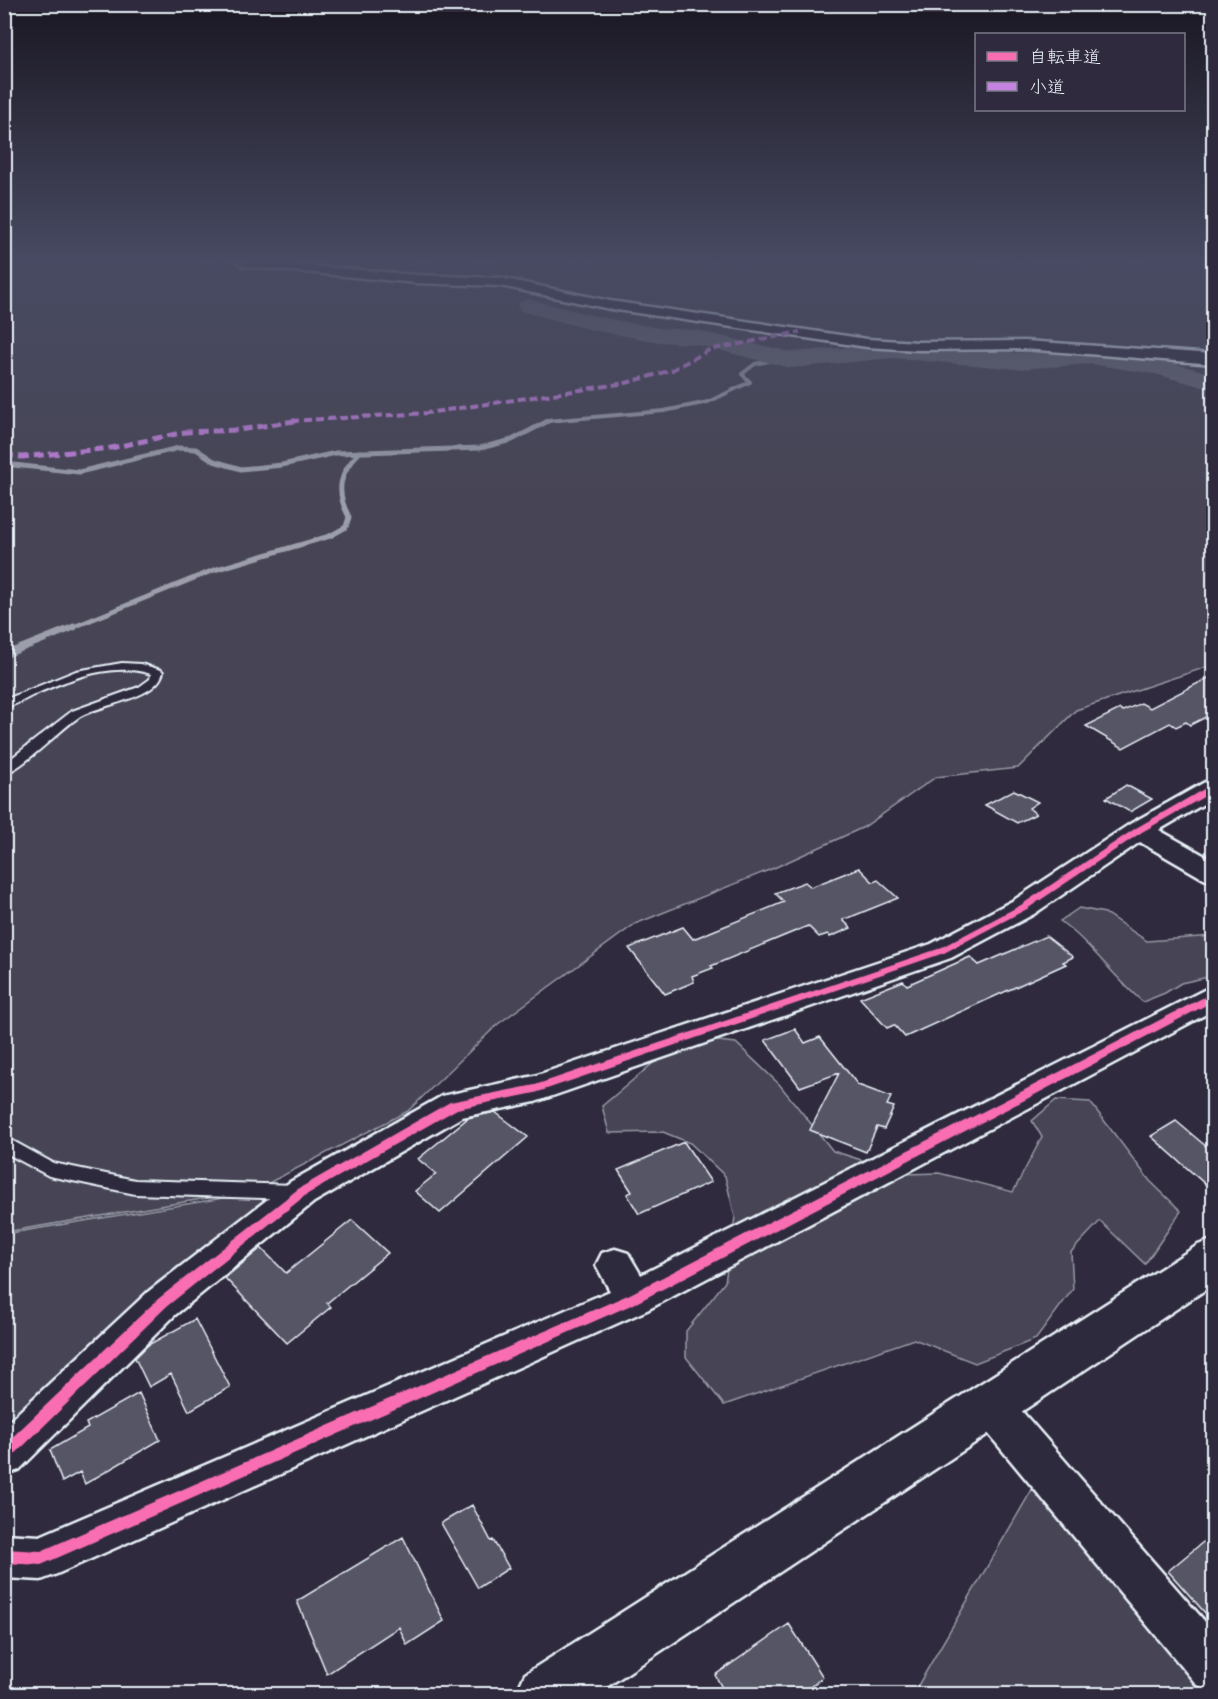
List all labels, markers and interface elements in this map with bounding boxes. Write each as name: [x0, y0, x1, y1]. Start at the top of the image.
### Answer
legend: [975, 33, 1185, 111]
text: 自転車道: [1029, 46, 1101, 72]
text: 小道: [1029, 76, 1065, 102]

